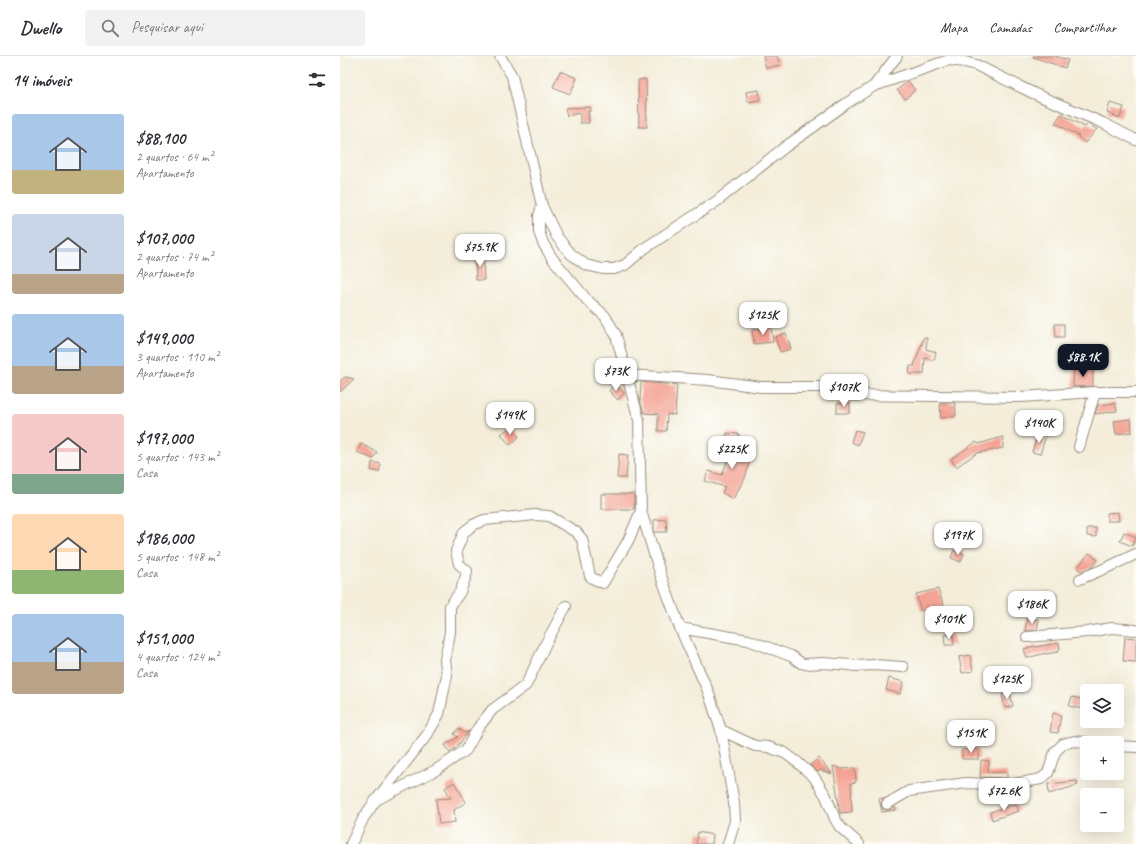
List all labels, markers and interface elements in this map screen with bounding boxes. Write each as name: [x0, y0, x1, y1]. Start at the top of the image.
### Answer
search box: [85, 10, 365, 46]
text: Dwello: [20, 16, 61, 40]
icon: search: [99, 17, 121, 39]
text: Pesquisar aqui: [131, 18, 203, 37]
text: Mapa: [940, 19, 967, 36]
text: Camadas: [989, 19, 1032, 36]
text: Compartilhar: [1054, 19, 1116, 36]
icon: filters: [306, 69, 328, 91]
text: 14 imóveis: [12, 70, 71, 91]
text: $88,100: [136, 128, 185, 149]
icon: home: [44, 130, 92, 178]
text: 2 quartos · 64 m²: [136, 149, 213, 165]
text: Apartamento: [136, 165, 194, 181]
text: $107,000: [136, 228, 193, 249]
icon: home: [44, 230, 92, 278]
pin: $75.9K: [447, 234, 513, 268]
text: $75.9K: [464, 239, 496, 255]
text: 2 quartos · 74 m²: [136, 249, 213, 265]
text: Apartamento: [136, 265, 194, 281]
pin: $125K: [735, 302, 791, 336]
text: $125K: [748, 307, 778, 323]
text: $149,000: [136, 328, 193, 349]
icon: home: [44, 330, 92, 378]
pin: $88.1K: [1050, 344, 1116, 378]
text: 3 quartos · 110 m²: [136, 349, 219, 365]
text: $88.1K: [1067, 349, 1099, 365]
pin: $73K: [592, 358, 640, 392]
text: $73K: [604, 363, 628, 379]
text: Apartamento: [136, 365, 194, 381]
pin: $107K: [816, 374, 872, 408]
text: $107K: [829, 379, 859, 395]
pin: $149K: [482, 402, 538, 436]
text: $149K: [495, 407, 525, 423]
pin: $140K: [1011, 410, 1067, 444]
text: $140K: [1024, 415, 1054, 431]
text: $197,000: [136, 428, 193, 449]
icon: home: [44, 430, 92, 478]
pin: $225K: [704, 436, 760, 470]
text: $225K: [717, 441, 747, 457]
text: 5 quartos · 143 m²: [136, 449, 219, 465]
text: Casa: [136, 465, 157, 481]
pin: $197K: [930, 522, 986, 556]
text: $197K: [943, 527, 973, 543]
text: $186,000: [136, 528, 193, 549]
icon: home: [44, 530, 92, 578]
text: 5 quartos · 148 m²: [136, 549, 219, 565]
text: Casa: [136, 565, 157, 581]
pin: $186K: [1004, 591, 1060, 625]
text: $186K: [1017, 596, 1047, 612]
pin: $101K: [921, 606, 977, 640]
text: $101K: [934, 611, 964, 627]
text: $151,000: [136, 628, 193, 649]
icon: home: [44, 630, 92, 678]
text: 4 quartos · 124 m²: [136, 649, 219, 665]
text: Casa: [136, 665, 157, 681]
pin: $125K: [979, 666, 1035, 700]
text: $125K: [992, 671, 1022, 687]
map controls: [1080, 684, 1124, 832]
button: layers: [1080, 684, 1124, 728]
pin: $151K: [943, 720, 999, 754]
text: $151K: [956, 725, 986, 741]
button: +: [1080, 736, 1124, 780]
pin: $72.6K: [971, 778, 1037, 812]
text: $72.6K: [988, 783, 1020, 799]
button: −: [1080, 788, 1124, 832]

